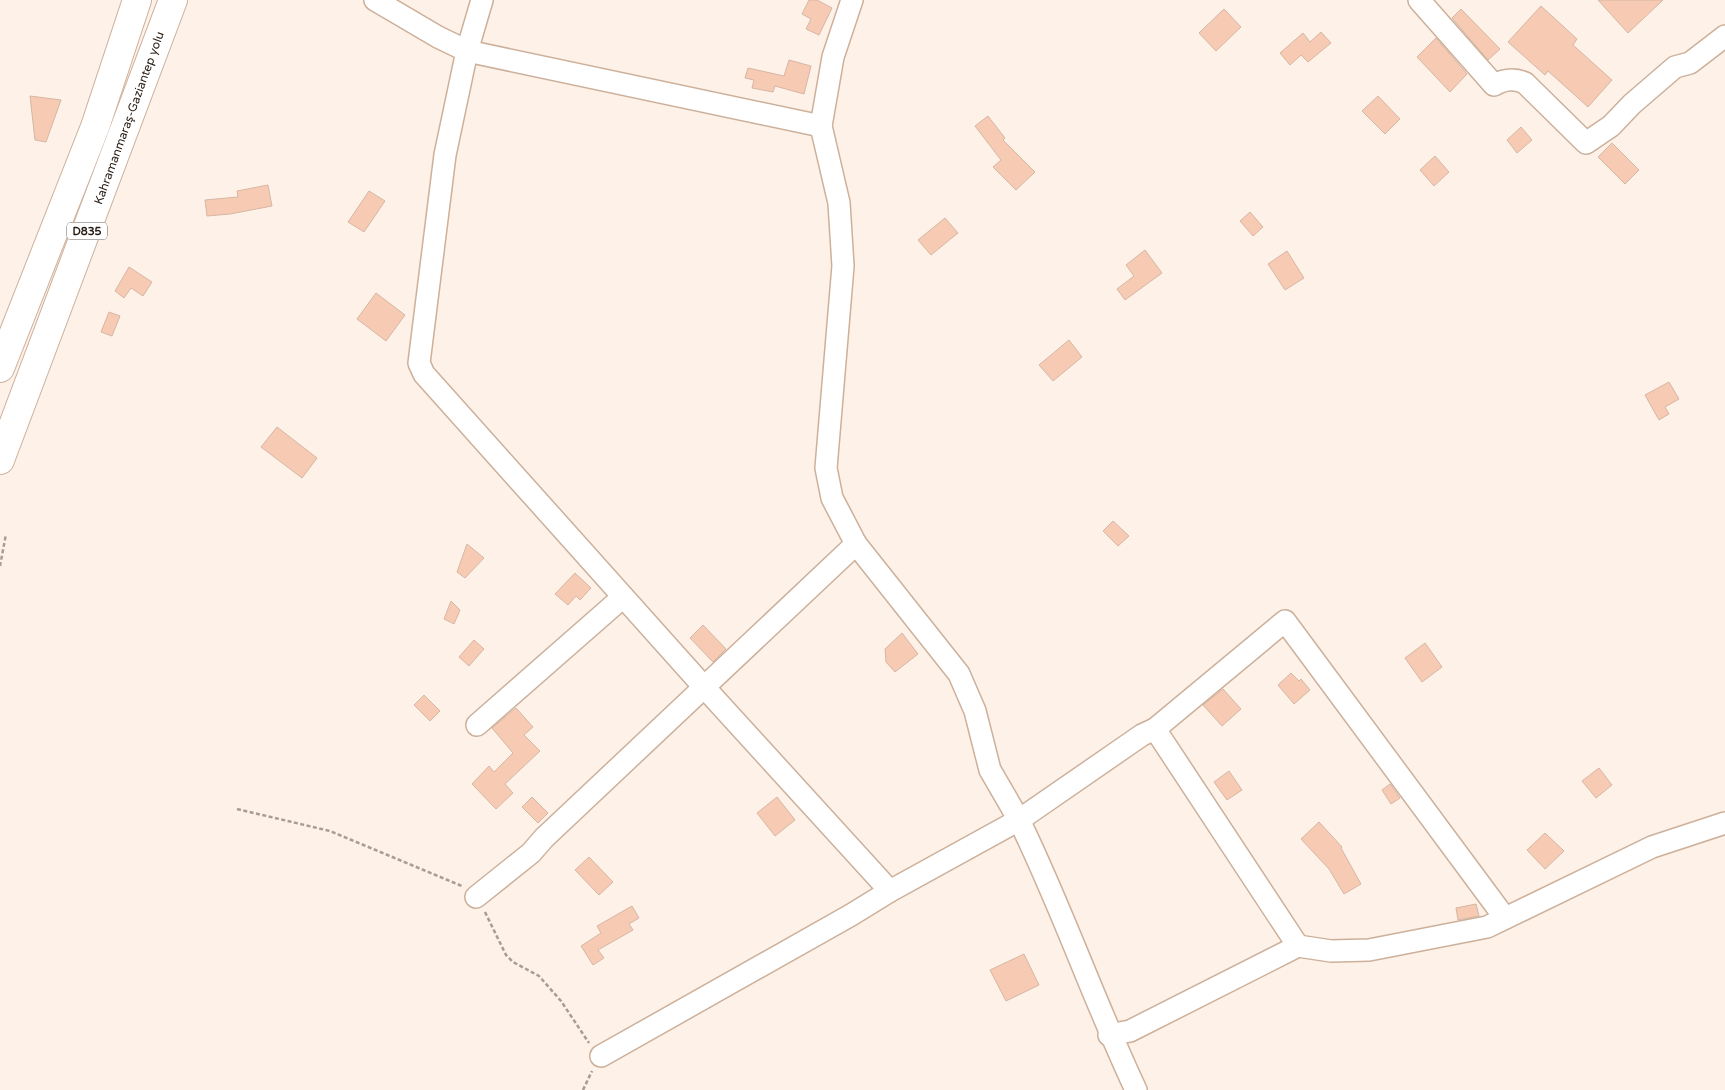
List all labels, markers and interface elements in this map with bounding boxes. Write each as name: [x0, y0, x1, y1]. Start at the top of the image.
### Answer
street label: Kahramanmaraş-Gaziantep yolu: [91, 30, 167, 206]
road number: D835: [67, 222, 107, 240]

